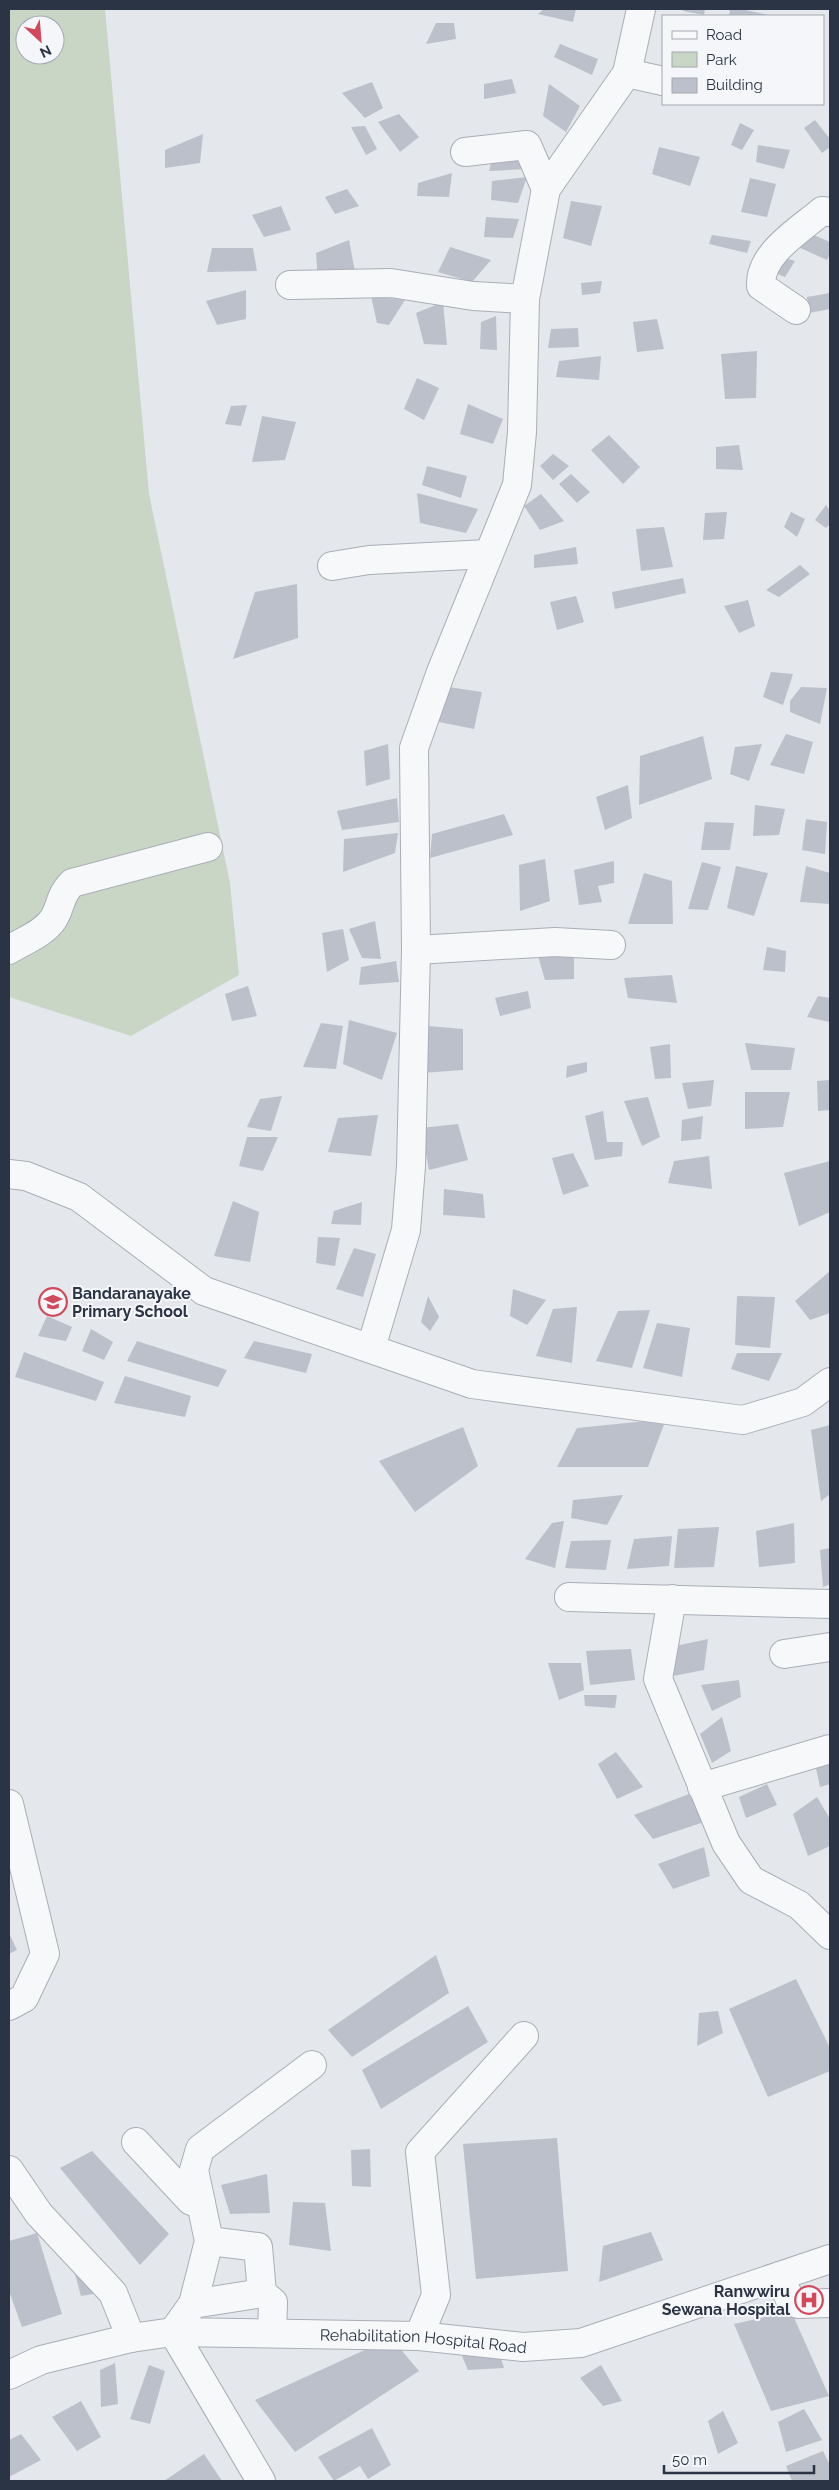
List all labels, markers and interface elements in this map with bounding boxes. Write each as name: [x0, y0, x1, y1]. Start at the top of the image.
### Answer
north arrow: [15, 15, 65, 65]
legend: [662, 15, 824, 105]
text: Road: [706, 26, 742, 44]
text: N: [37, 42, 54, 61]
text: Park: [706, 51, 737, 69]
text: Building: [706, 76, 763, 94]
place label: Bandaranayake Primary School: [72, 1284, 191, 1321]
school or university icon: Bandaranayake Primary School: [38, 1287, 68, 1317]
place label: Ranwwiru Sewana Hospital: [662, 2282, 791, 2319]
hospital icon: Ranwwiru Sewana Hospital: [794, 2285, 824, 2315]
street label: Rehabilitation Hospital Road: [320, 2325, 528, 2357]
scale bar: [664, 2442, 814, 2474]
text: 50 m: [672, 2451, 707, 2469]

